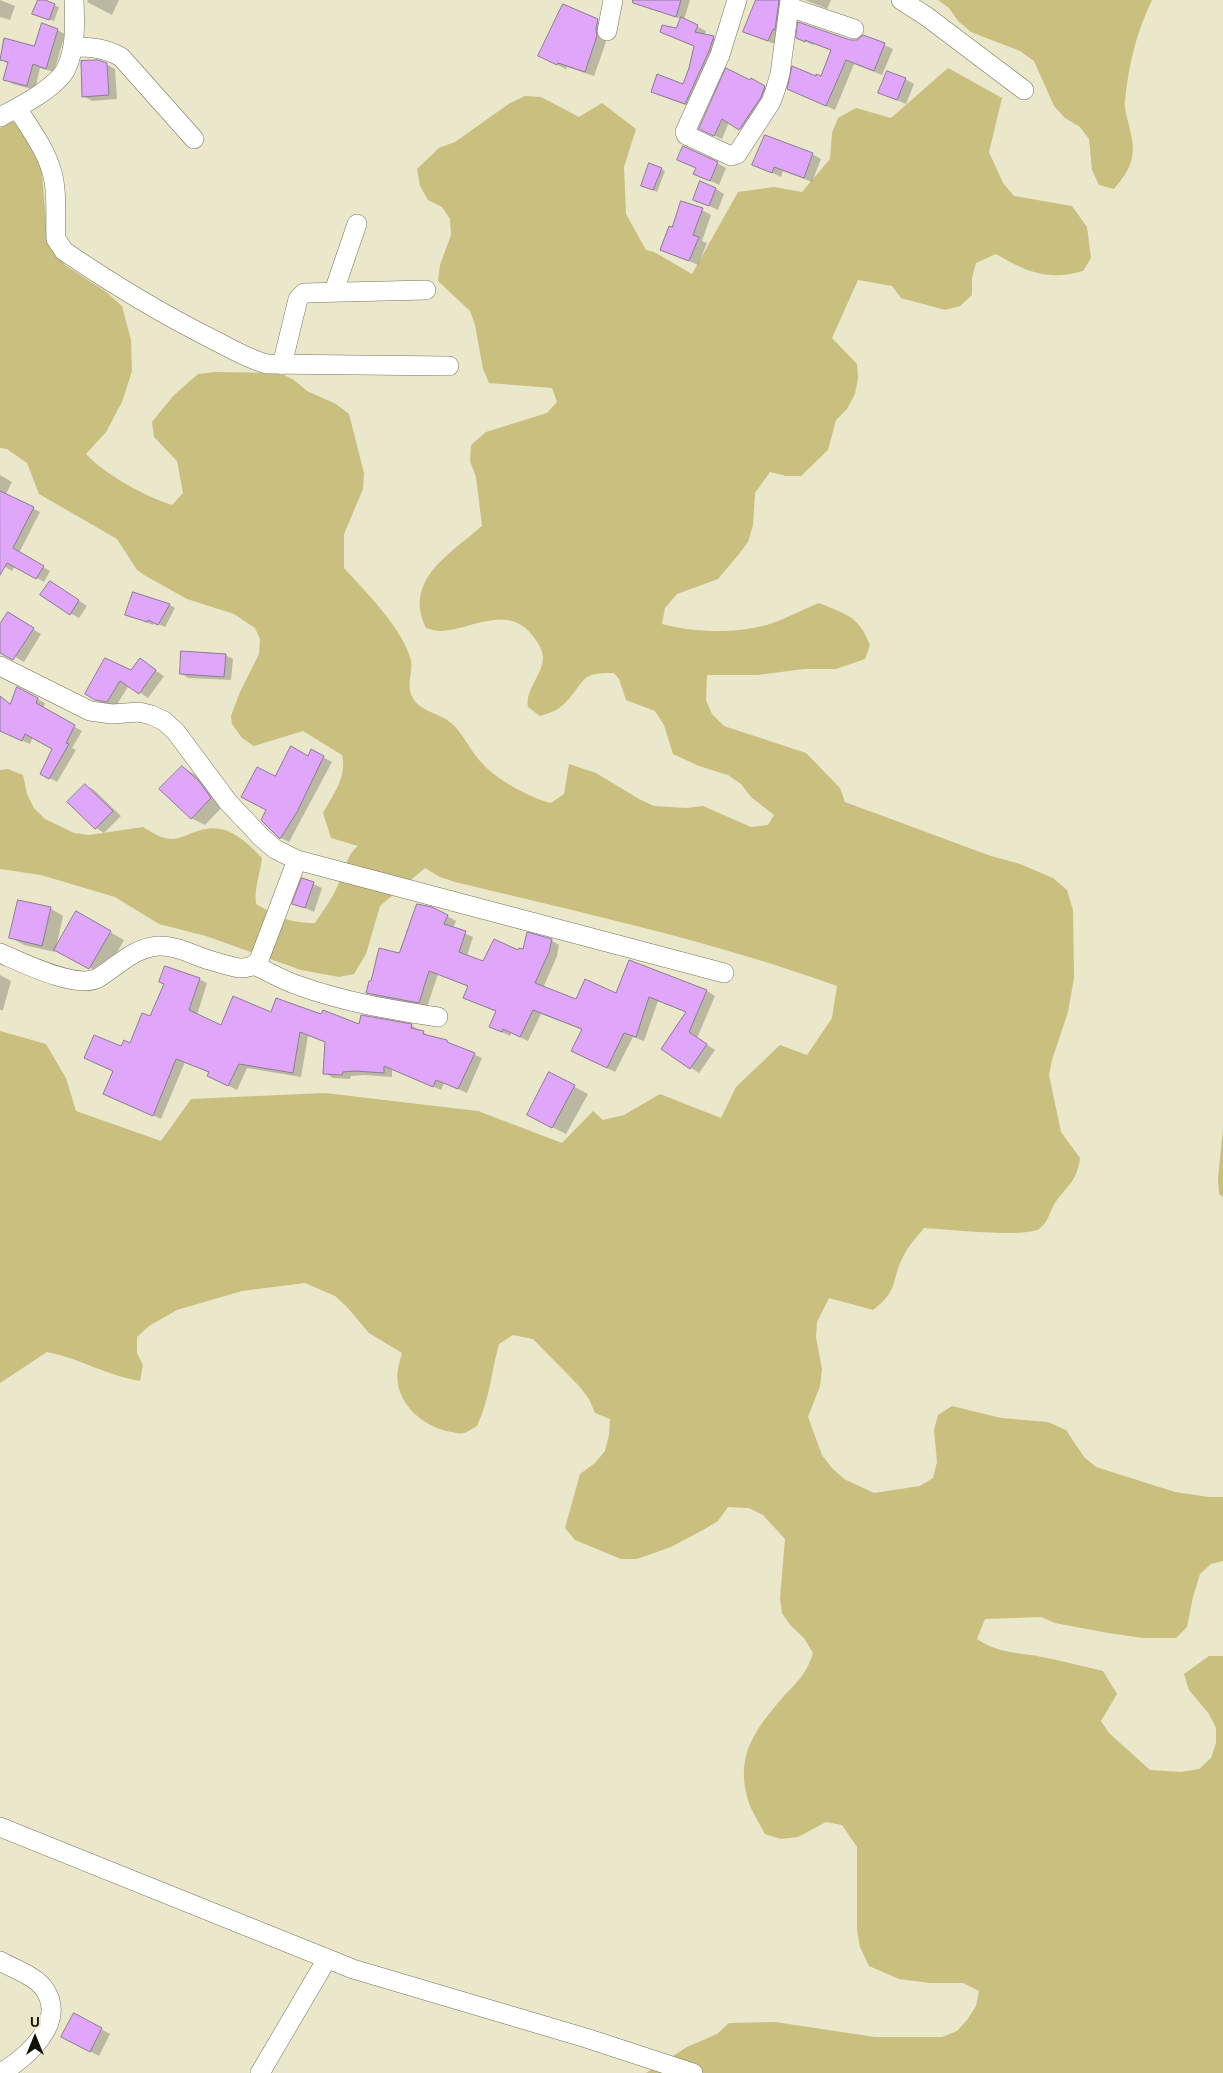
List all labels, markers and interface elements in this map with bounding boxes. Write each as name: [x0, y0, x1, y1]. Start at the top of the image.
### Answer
north arrow: [10, 2013, 60, 2063]
text: U: [30, 2014, 40, 2031]

